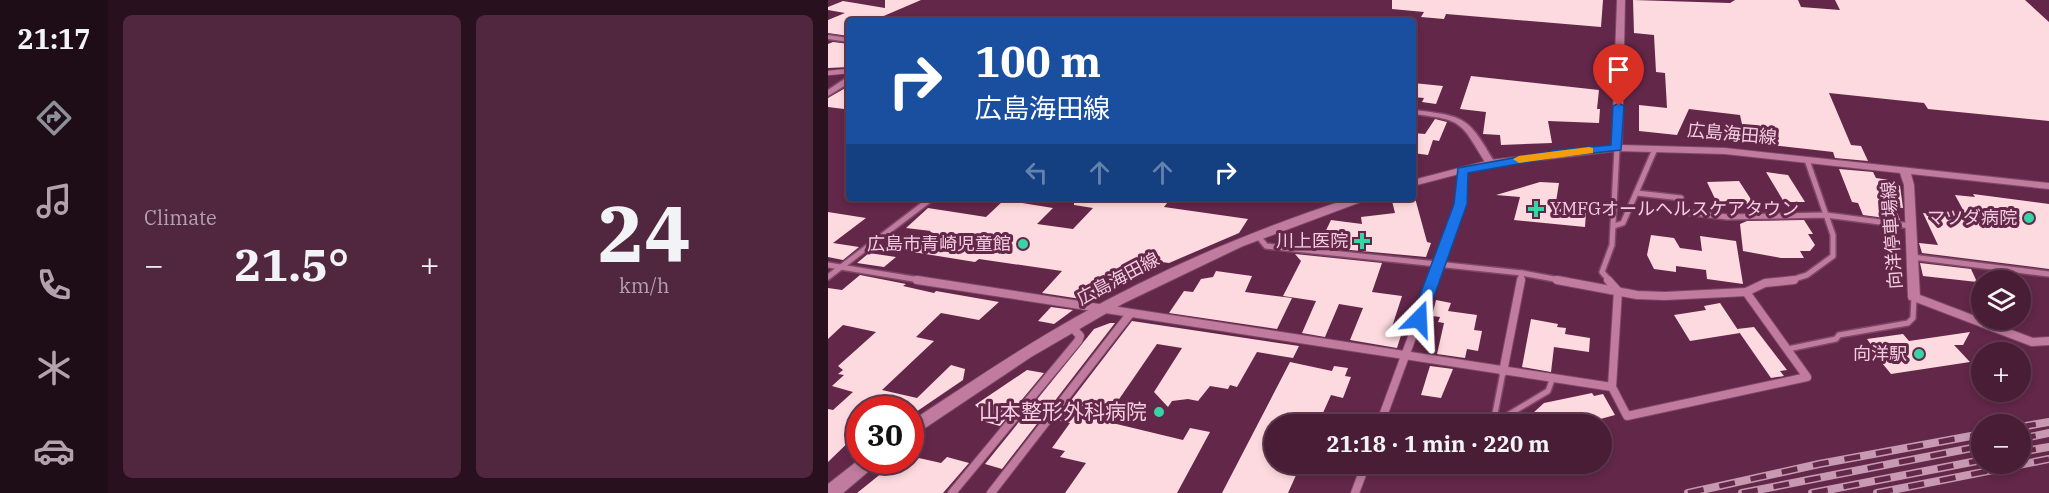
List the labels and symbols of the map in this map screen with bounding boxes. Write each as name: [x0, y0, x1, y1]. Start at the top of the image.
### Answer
pin: [1593, 44, 1644, 106]
street label: 広島海田線: [1686, 118, 1778, 149]
street label: 向洋停車場線: [1876, 180, 1907, 290]
place label: YMFGオールヘルスケアタウン: [1550, 197, 1799, 220]
marker: YMFGオールヘルスケアタウン: [1527, 200, 1545, 218]
place label: マツダ病院: [1927, 206, 2017, 229]
marker: マツダ病院: [2022, 211, 2036, 225]
place label: 川上医院: [1276, 229, 1348, 252]
place label: 広島市青崎児童館: [867, 232, 1011, 255]
marker: 川上医院: [1353, 232, 1371, 250]
marker: 広島市青崎児童館: [1016, 237, 1030, 251]
street label: 広島海田線: [1073, 247, 1163, 310]
position arrow: [1387, 287, 1451, 351]
place label: 向洋駅: [1853, 342, 1907, 365]
marker: 向洋駅: [1912, 347, 1926, 361]
speed limit sign: 30: [846, 396, 924, 474]
place label: 山本整形外科病院: [979, 397, 1147, 425]
marker: 山本整形外科病院: [1152, 405, 1166, 419]

